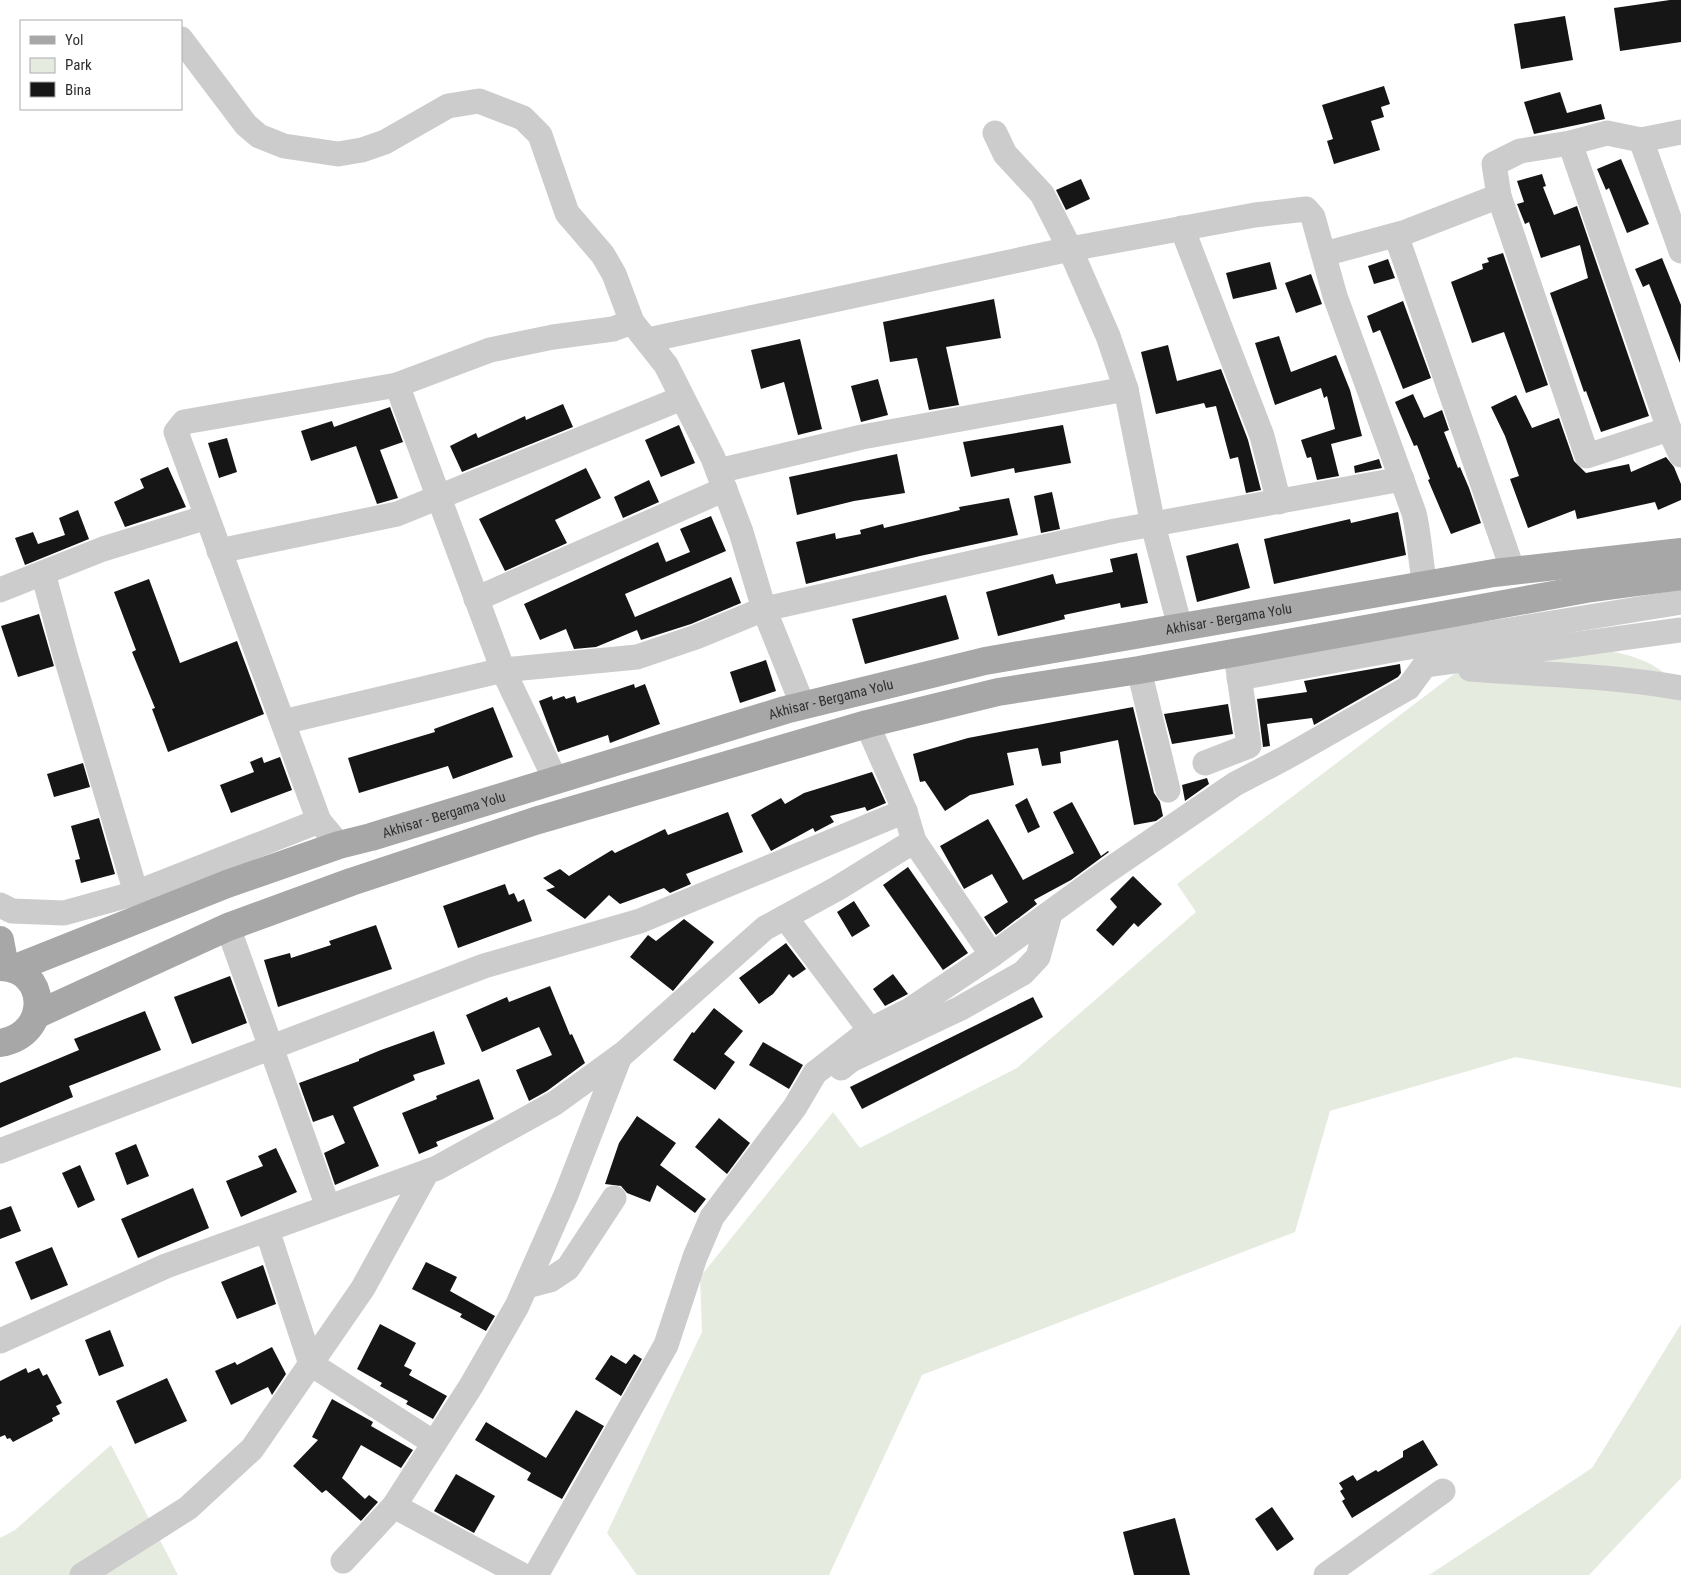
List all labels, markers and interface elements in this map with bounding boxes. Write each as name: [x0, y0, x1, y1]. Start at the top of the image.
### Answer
legend: [20, 20, 182, 110]
text: Yol: [65, 31, 83, 49]
text: Park: [65, 56, 92, 74]
text: Bina: [65, 81, 91, 99]
street label: Akhisar - Bergama Yolu: [1164, 600, 1293, 638]
street label: Akhisar - Bergama Yolu: [766, 676, 895, 723]
street label: Akhisar - Bergama Yolu: [380, 788, 507, 841]

